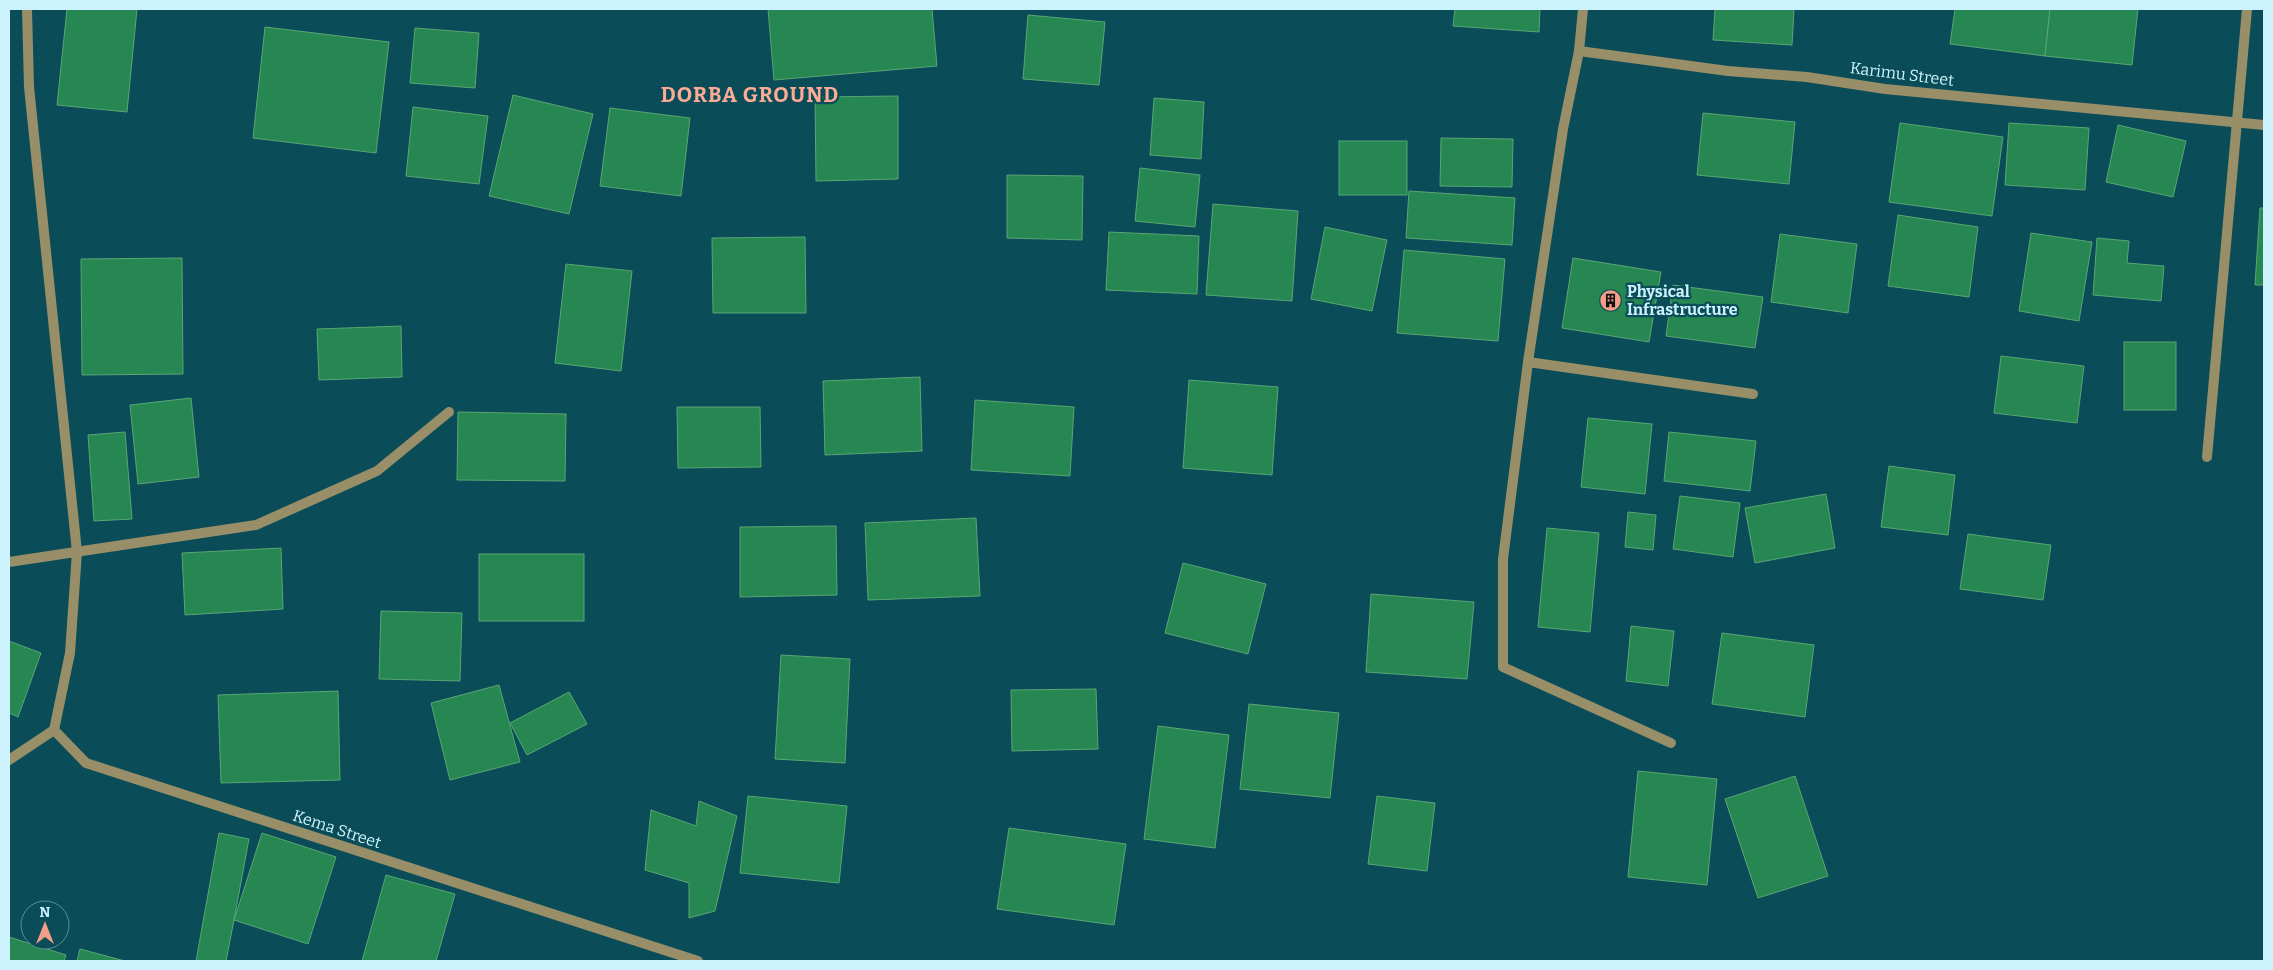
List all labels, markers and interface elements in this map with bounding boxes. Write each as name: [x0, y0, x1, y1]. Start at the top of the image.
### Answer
street label: Karimu Street: [1849, 58, 1955, 90]
district label: DORBA GROUND: [661, 82, 839, 108]
place label: Physical Infrastructure: [1627, 282, 1738, 319]
building icon: Physical Infrastructure: [1599, 288, 1623, 312]
street label: Kema Street: [290, 806, 384, 852]
north arrow: [20, 900, 70, 950]
text: N: [40, 904, 51, 921]

